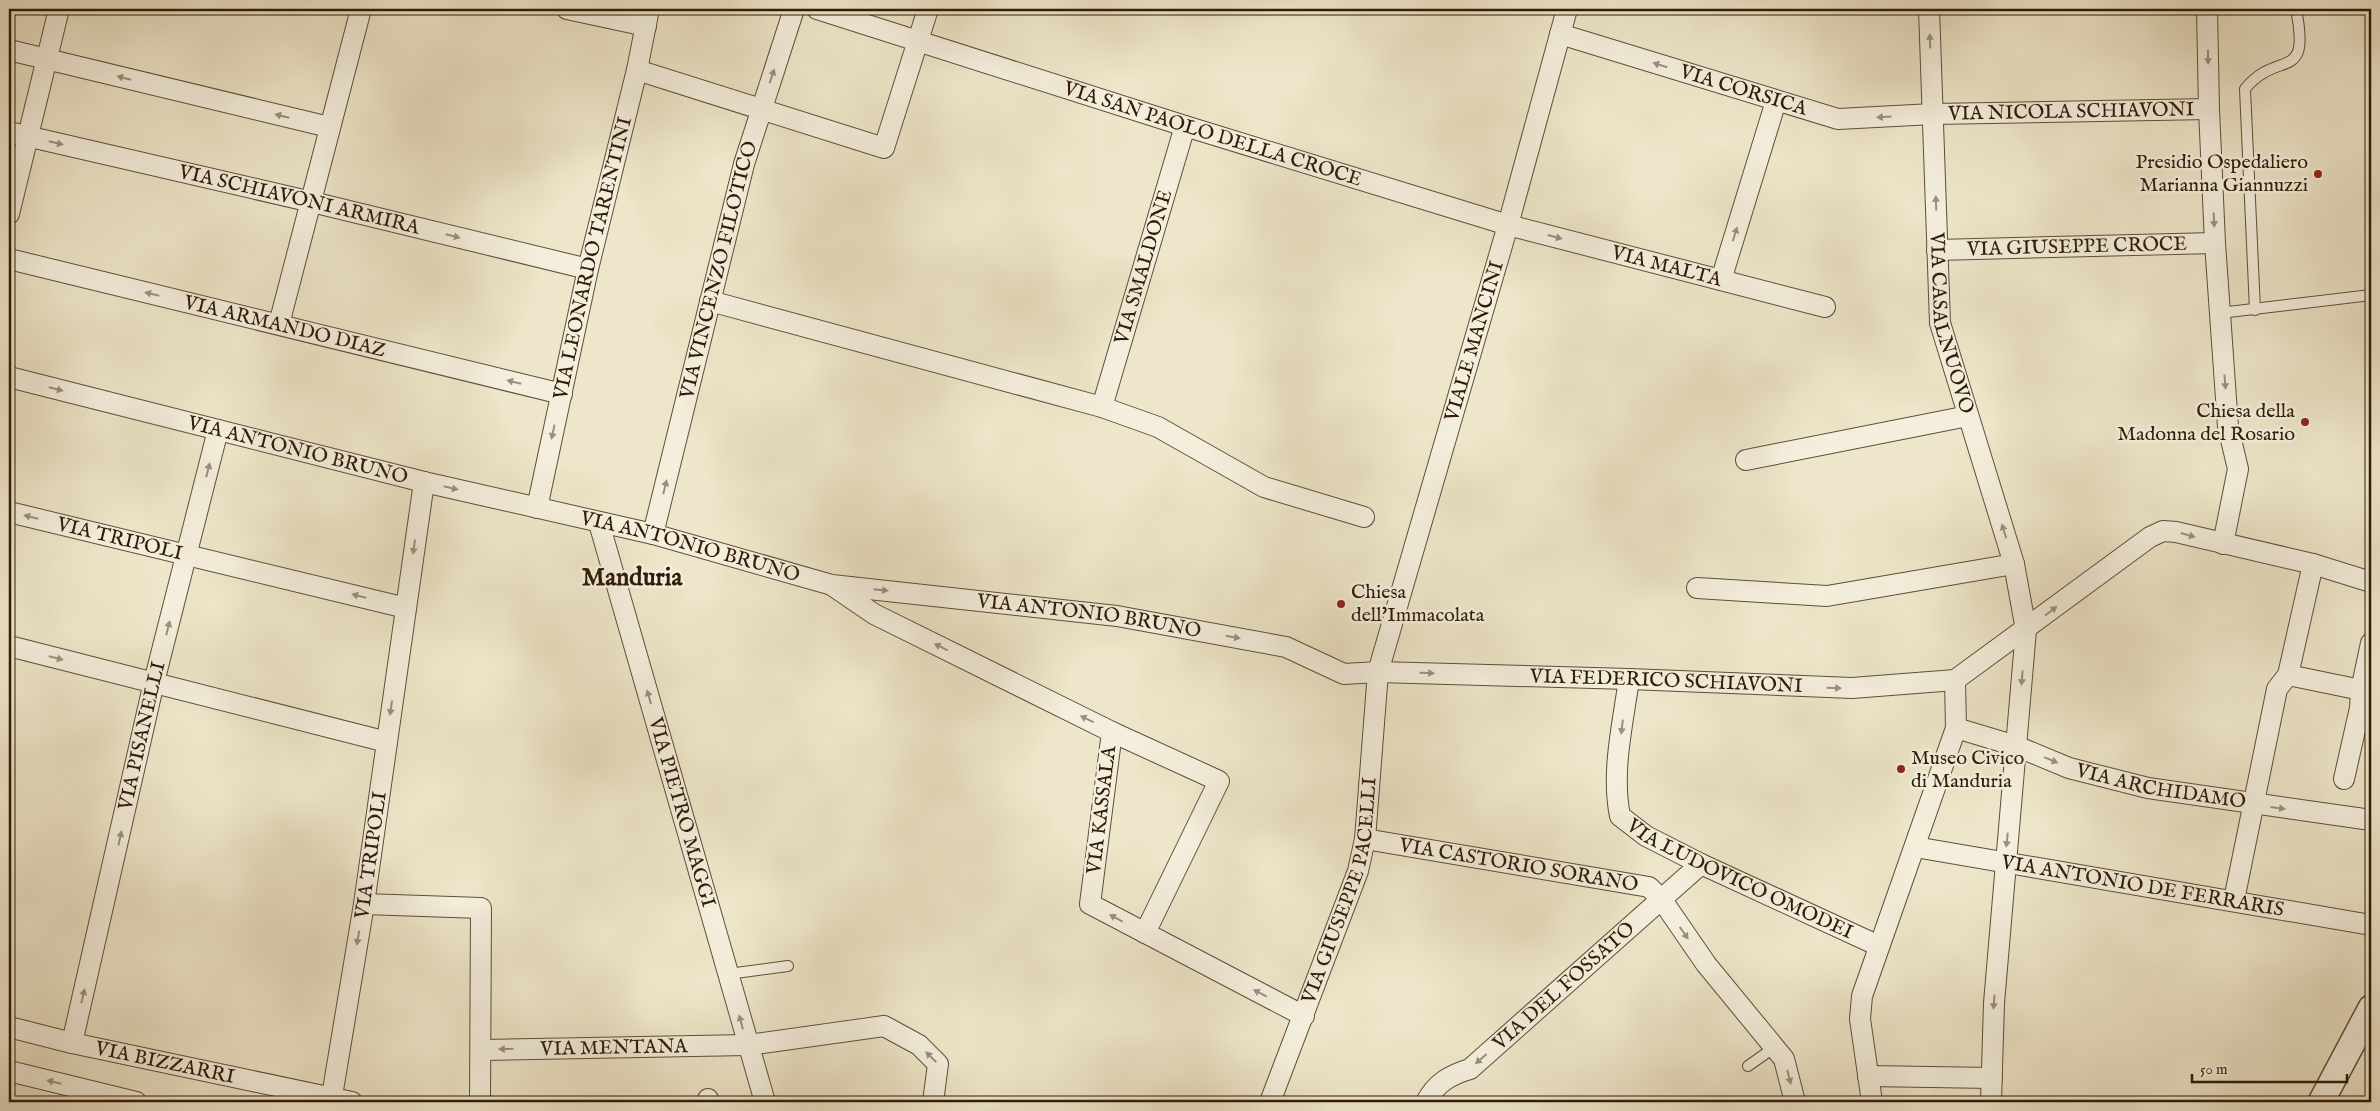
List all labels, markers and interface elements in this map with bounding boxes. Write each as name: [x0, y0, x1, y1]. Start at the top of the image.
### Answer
one-way arrow: [1926, 33, 1934, 49]
one-way arrow: [2204, 50, 2212, 66]
street label: VIA CORSICA: [1676, 59, 1811, 121]
one-way arrow: [1652, 61, 1667, 69]
one-way arrow: [768, 68, 776, 83]
one-way arrow: [116, 74, 131, 82]
street label: VIA SAN PAOLO DELLA CROCE: [1060, 75, 1365, 192]
street label: VIA NICOLA SCHIAVONI: [1947, 97, 2195, 126]
one-way arrow: [274, 112, 289, 120]
one-way arrow: [1876, 113, 1892, 121]
street label: VIA LEONARDO TARENTINI: [548, 114, 638, 403]
street label: VIA VINCENZO FILOTICO: [674, 138, 763, 402]
one-way arrow: [49, 139, 64, 147]
place label: Presidio Ospedaliero Marianna Giannuzzi: [2136, 150, 2308, 198]
street label: VIA SCHIAVONI ARMIRA: [175, 159, 423, 240]
marker: Presidio Ospedaliero Marianna Giannuzzi: [2312, 168, 2324, 180]
street label: VIA SMALDONE: [1108, 187, 1178, 348]
one-way arrow: [1931, 195, 1939, 211]
one-way arrow: [2211, 212, 2219, 228]
one-way arrow: [1732, 226, 1740, 241]
street label: VIA CASALNUOVO: [1924, 231, 1980, 417]
street label: VIA GIUSEPPE CROCE: [1966, 231, 2187, 262]
one-way arrow: [445, 232, 460, 240]
one-way arrow: [1548, 233, 1563, 241]
street label: VIA MALTA: [1608, 240, 1725, 292]
street label: VIALE MANCINI: [1439, 258, 1509, 425]
street label: VIA ARMANDO DIAZ: [180, 289, 388, 363]
one-way arrow: [145, 290, 160, 298]
one-way arrow: [2221, 374, 2229, 390]
one-way arrow: [507, 378, 522, 386]
one-way arrow: [49, 385, 64, 393]
place label: Chiesa della Madonna del Rosario: [2117, 399, 2295, 447]
street label: VIA ANTONIO BRUNO: [184, 410, 411, 490]
marker: Chiesa della Madonna del Rosario: [2299, 416, 2311, 428]
one-way arrow: [549, 424, 557, 439]
one-way arrow: [204, 463, 212, 478]
one-way arrow: [661, 480, 669, 495]
one-way arrow: [444, 484, 459, 492]
street label: VIA ANTONIO BRUNO: [577, 505, 803, 588]
street label: VIA TRIPOLI: [53, 511, 186, 566]
one-way arrow: [23, 513, 38, 521]
one-way arrow: [1999, 524, 2007, 539]
one-way arrow: [2180, 531, 2195, 539]
one-way arrow: [410, 540, 418, 556]
district label: Manduria: [582, 562, 683, 594]
place label: Chiesa dell'Immacolata: [1351, 580, 1485, 628]
one-way arrow: [874, 586, 890, 594]
street label: VIA ANTONIO BRUNO: [975, 588, 1203, 644]
one-way arrow: [351, 592, 366, 600]
marker: Chiesa dell'Immacolata: [1335, 598, 1347, 610]
one-way arrow: [2044, 606, 2058, 616]
one-way arrow: [164, 620, 172, 635]
one-way arrow: [1225, 634, 1241, 642]
one-way arrow: [934, 643, 948, 651]
one-way arrow: [49, 654, 64, 662]
street label: VIA PISANELLI: [113, 659, 171, 814]
street label: VIA FEDERICO SCHIAVONI: [1529, 664, 1803, 699]
one-way arrow: [1419, 669, 1435, 677]
one-way arrow: [2018, 671, 2026, 687]
one-way arrow: [1826, 684, 1842, 692]
one-way arrow: [644, 690, 652, 705]
one-way arrow: [387, 700, 395, 716]
street label: VIA PIETRO MAGGI: [643, 714, 721, 911]
one-way arrow: [1079, 715, 1094, 723]
one-way arrow: [1618, 719, 1626, 735]
street label: VIA KASSALA: [1082, 744, 1122, 877]
place label: Museo Civico di Manduria: [1911, 746, 2025, 794]
one-way arrow: [2044, 757, 2059, 765]
street label: VIA ARCHIDAMO: [2073, 758, 2247, 814]
marker: Museo Civico di Manduria: [1895, 763, 1907, 775]
street label: VIA GIUSEPPE PACELLI: [1296, 776, 1382, 1008]
street label: VIA TRIPOLI: [349, 789, 392, 922]
one-way arrow: [2271, 804, 2287, 812]
street label: VIA LUDOVICO OMODEI: [1621, 812, 1857, 945]
one-way arrow: [116, 830, 124, 845]
street label: VIA CASTORIO SORANO: [1397, 832, 1640, 897]
one-way arrow: [2003, 832, 2011, 848]
street label: VIA ANTONIO DE FERRARIS: [1998, 849, 2286, 922]
one-way arrow: [1109, 914, 1124, 922]
street label: VIA DEL FOSSATO: [1487, 916, 1640, 1056]
one-way arrow: [1679, 926, 1689, 940]
one-way arrow: [354, 931, 362, 947]
one-way arrow: [79, 988, 87, 1003]
one-way arrow: [1253, 989, 1268, 997]
one-way arrow: [1990, 994, 1998, 1010]
one-way arrow: [737, 1014, 745, 1029]
street label: VIA MENTANA: [539, 1034, 688, 1061]
street label: VIA BIZZARRI: [92, 1036, 237, 1090]
one-way arrow: [498, 1046, 514, 1054]
one-way arrow: [925, 1051, 937, 1063]
scale bar: [2192, 1051, 2348, 1083]
one-way arrow: [1476, 1053, 1488, 1065]
text: 50 m: [2200, 1060, 2228, 1079]
one-way arrow: [1785, 1070, 1793, 1085]
one-way arrow: [47, 1078, 62, 1086]

